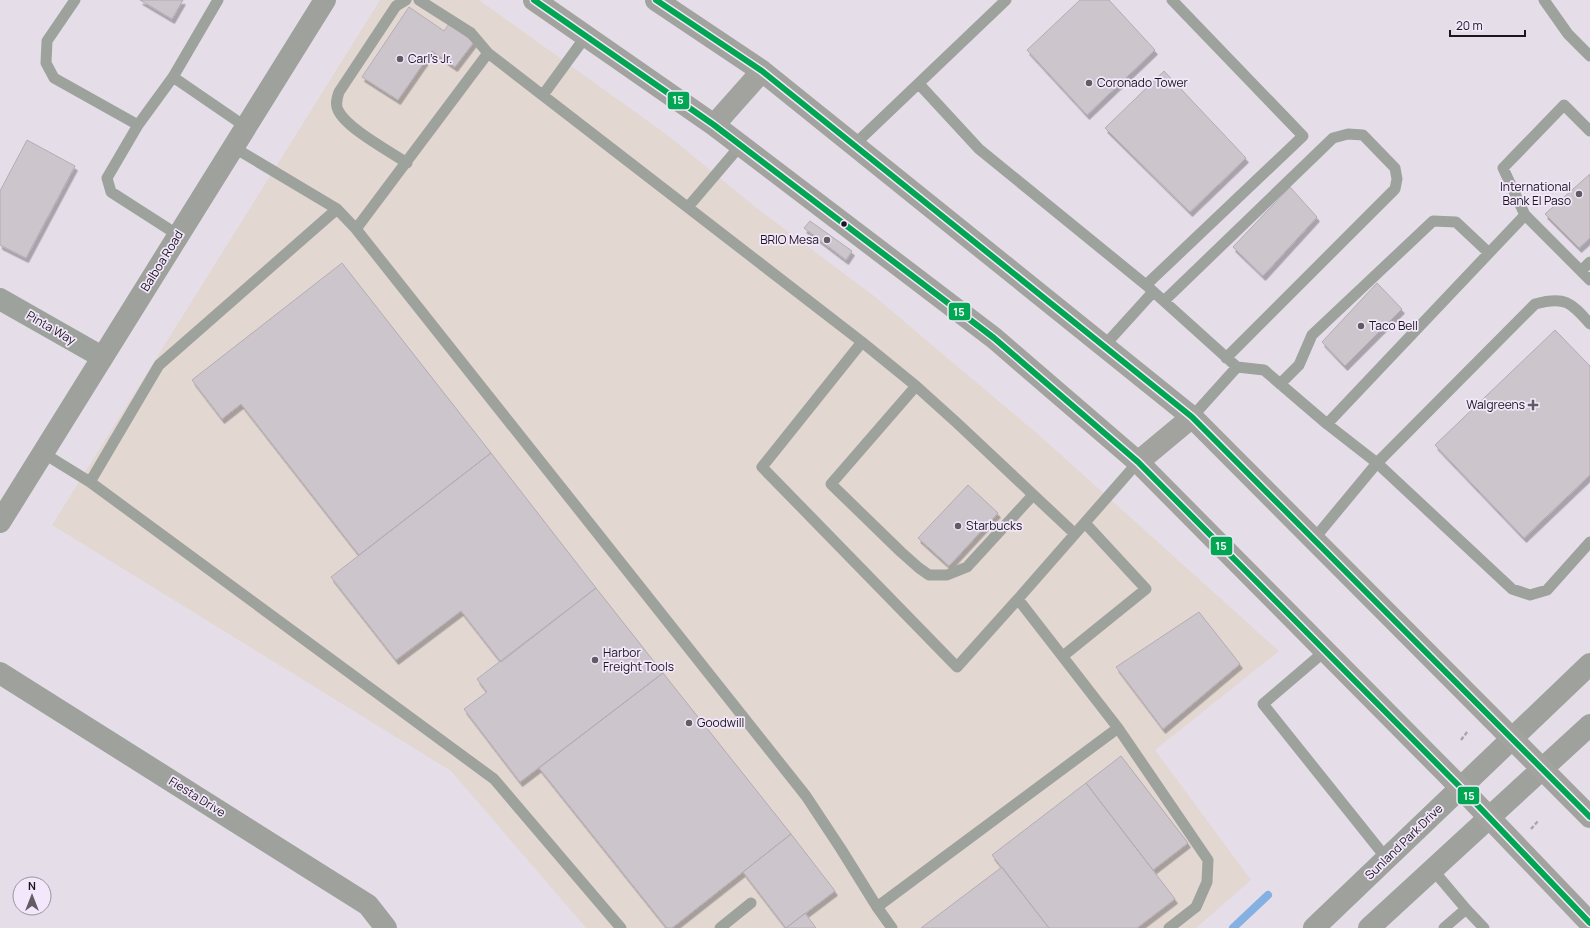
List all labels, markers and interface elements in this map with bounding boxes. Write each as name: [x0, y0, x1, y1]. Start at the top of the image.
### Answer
scale bar: [1450, 12, 1525, 38]
text: 20 m: [1456, 17, 1483, 34]
place label: Carl's Jr.: [408, 50, 452, 67]
marker: Carl's Jr.: [395, 54, 405, 64]
place label: Coronado Tower: [1097, 74, 1188, 91]
marker: Coronado Tower: [1084, 78, 1094, 88]
line badge: 15: [667, 91, 690, 110]
text: 15: [672, 92, 684, 107]
place label: International Bank El Paso: [1500, 178, 1571, 209]
marker: International Bank El Paso: [1574, 189, 1584, 199]
unlabelled marker: [839, 219, 849, 229]
street label: Balboa Road: [136, 227, 187, 294]
place label: BRIO Mesa: [760, 231, 819, 248]
marker: BRIO Mesa: [822, 235, 832, 245]
line badge: 15: [948, 302, 971, 321]
text: 15: [953, 304, 965, 319]
street label: Pinta Way: [23, 307, 80, 349]
place label: Taco Bell: [1369, 317, 1418, 334]
marker: Taco Bell: [1356, 321, 1366, 331]
place label: Walgreens: [1466, 396, 1525, 413]
marker: Walgreens: [1528, 400, 1538, 410]
place label: Starbucks: [966, 517, 1022, 534]
marker: Starbucks: [953, 521, 963, 531]
line badge: 15: [1210, 536, 1233, 556]
text: 15: [1215, 538, 1227, 553]
place label: Harbor Freight Tools: [603, 644, 674, 675]
marker: Harbor Freight Tools: [590, 655, 600, 665]
place label: Goodwill: [697, 714, 744, 731]
marker: Goodwill: [684, 718, 694, 728]
street label: Fiesta Drive: [166, 772, 229, 821]
line badge: 15: [1457, 786, 1480, 805]
text: 15: [1463, 788, 1475, 803]
street label: Sunland Park Drive: [1361, 800, 1446, 883]
north arrow: [12, 876, 52, 916]
text: N: [28, 878, 36, 893]

